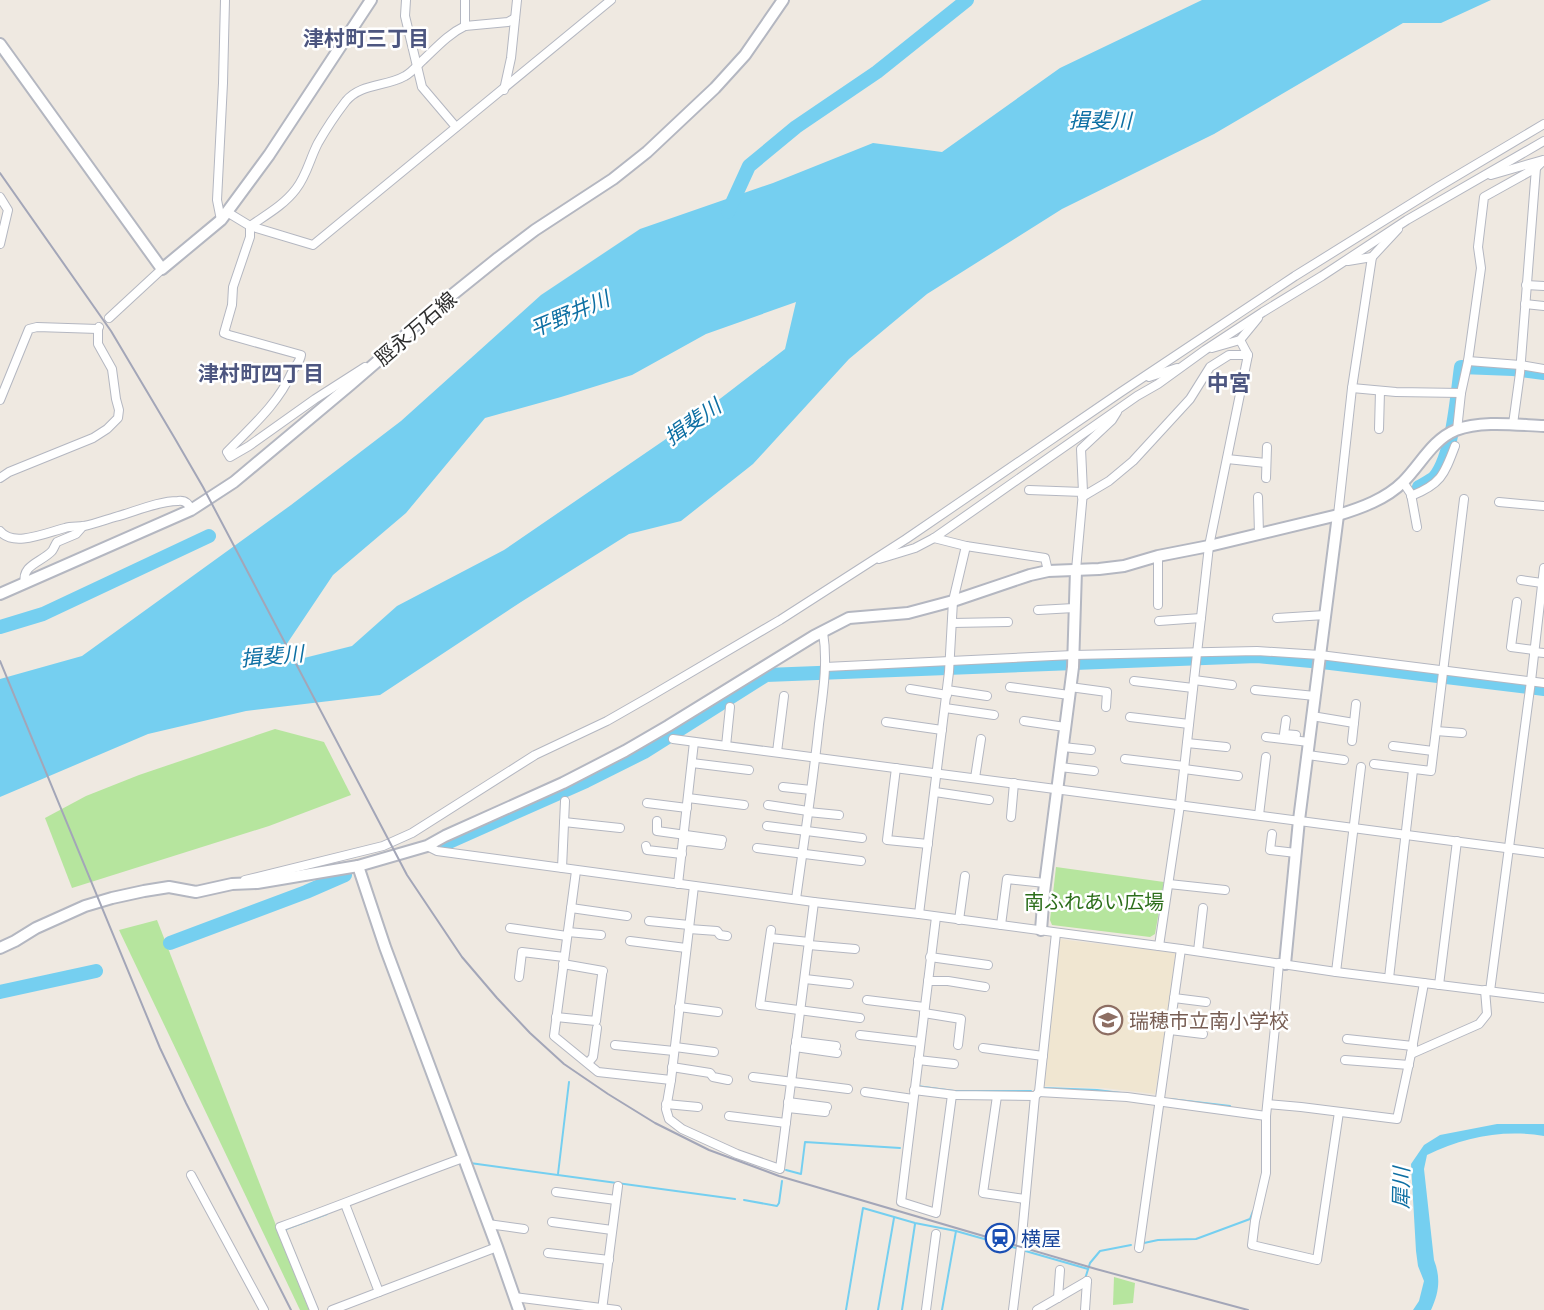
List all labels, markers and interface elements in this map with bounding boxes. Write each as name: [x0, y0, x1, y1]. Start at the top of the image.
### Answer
district label: 津村町三丁目: [303, 25, 429, 50]
water label: 揖斐川: [1069, 107, 1133, 132]
water label: 平野井川: [525, 284, 614, 341]
street label: 脛永万石線: [369, 286, 461, 370]
district label: 津村町四丁目: [198, 360, 324, 385]
district label: 中宮: [1207, 369, 1251, 395]
water label: 揖斐川: [659, 392, 727, 449]
water label: 揖斐川: [240, 640, 306, 670]
park label: 南ふれあい広場: [1024, 889, 1164, 913]
school or university icon: 瑞穂市立南小学校: [1092, 1004, 1124, 1036]
place label: 瑞穂市立南小学校: [1129, 1008, 1289, 1032]
water label: 犀川: [1387, 1165, 1413, 1209]
station icon: 横屋: [984, 1222, 1016, 1254]
place label: 横屋: [1021, 1226, 1061, 1250]

